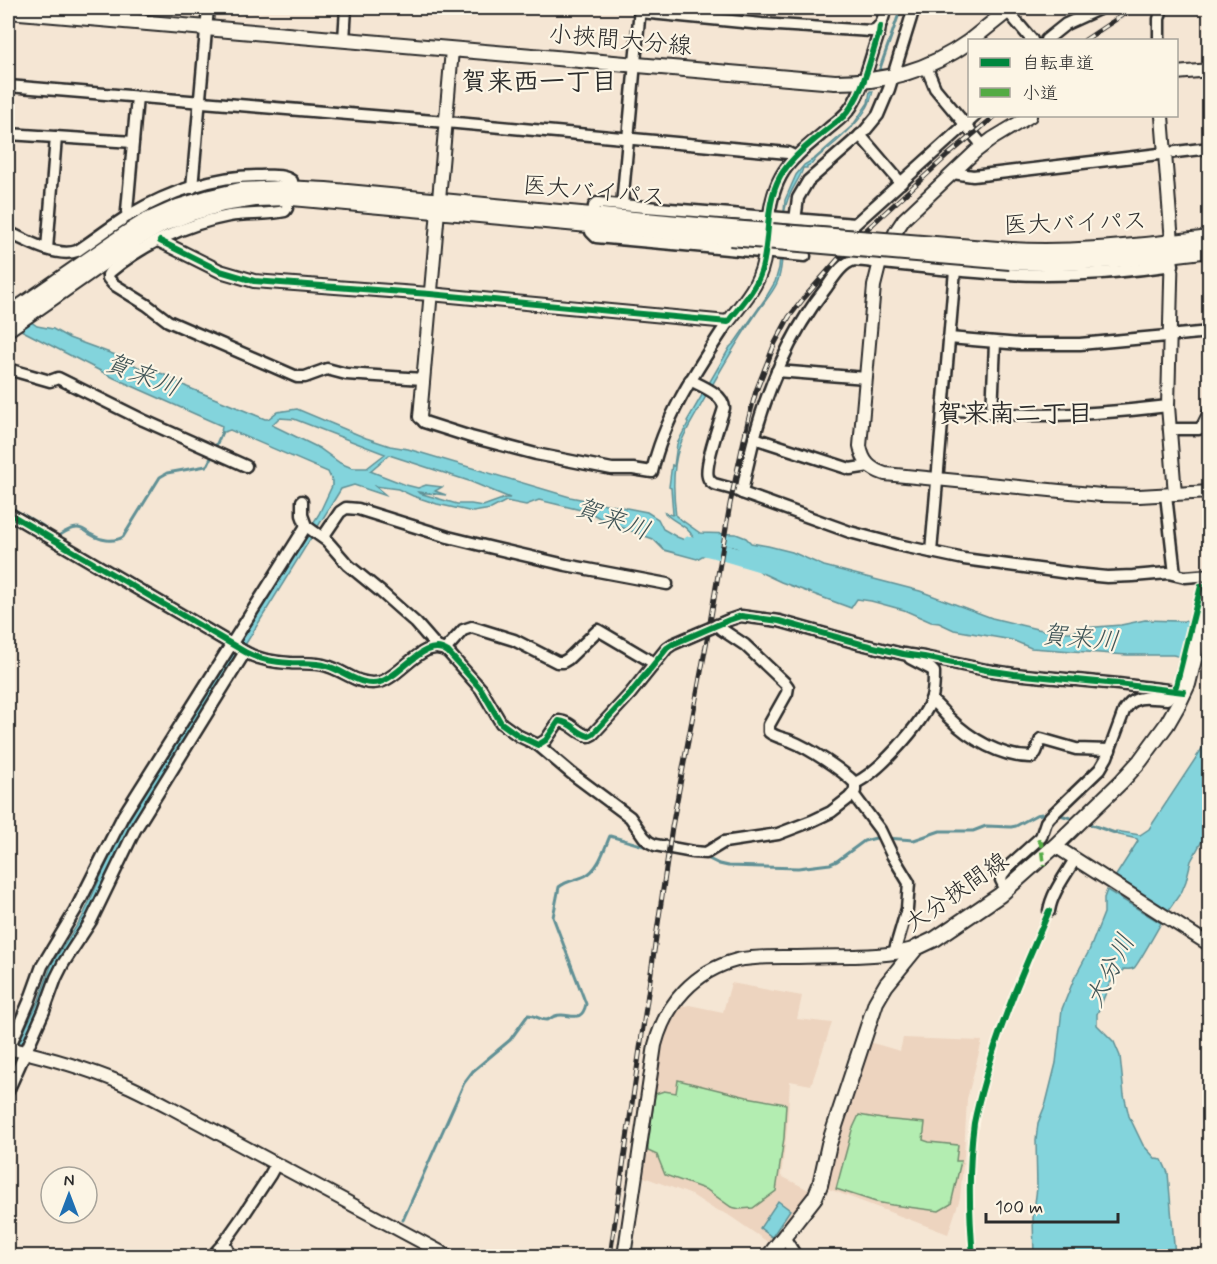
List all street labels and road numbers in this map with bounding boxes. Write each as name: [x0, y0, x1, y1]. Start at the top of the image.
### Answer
street label: 小挾間大分線: [547, 19, 693, 63]
street label: 医大バイパス: [521, 170, 667, 214]
street label: 医大バイパス: [1003, 206, 1147, 242]
street label: 大分挾間線: [899, 846, 1015, 940]

